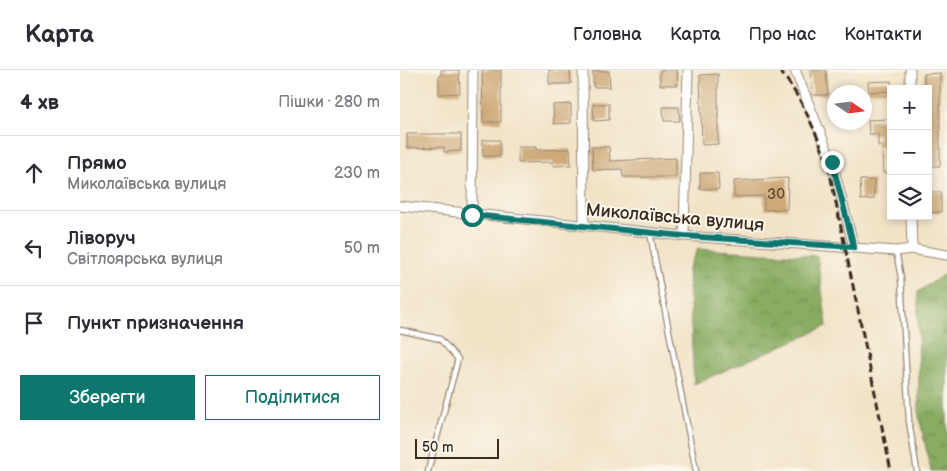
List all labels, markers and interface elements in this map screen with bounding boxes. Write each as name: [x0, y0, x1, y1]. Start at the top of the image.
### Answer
text: Карта: [25, 20, 94, 49]
text: Головна: [573, 24, 642, 45]
text: Карта: [670, 24, 721, 45]
text: Про нас: [749, 24, 816, 45]
text: Контакти: [844, 24, 922, 45]
north arrow: [827, 85, 872, 130]
map controls: [887, 85, 932, 220]
button: +: [887, 85, 932, 130]
text: 4 хв: [20, 90, 59, 115]
text: Пішки · 280 m: [278, 93, 380, 112]
button: −: [887, 130, 932, 175]
route end: [821, 151, 844, 174]
text: Прямо: [67, 152, 127, 175]
icon: ahead: [20, 159, 48, 187]
text: 230 m: [334, 164, 380, 183]
text: Миколаївська вулиця: [67, 175, 226, 194]
button: layers: [887, 175, 932, 220]
house number: 30: [767, 185, 785, 204]
street label: Миколаївська вулиця: [585, 199, 765, 236]
route start: [461, 204, 484, 227]
text: Ліворуч: [67, 227, 136, 250]
icon: left: [20, 234, 48, 262]
text: 50 m: [344, 239, 380, 258]
text: Світлоярська вулиця: [67, 250, 223, 269]
icon: arrive: [20, 309, 48, 337]
text: Пункт призначення: [67, 312, 244, 335]
button: Зберегти: [20, 375, 195, 420]
button: Поділитися: [205, 375, 380, 420]
scale bar: [415, 436, 499, 459]
text: 50 m: [422, 439, 454, 456]

